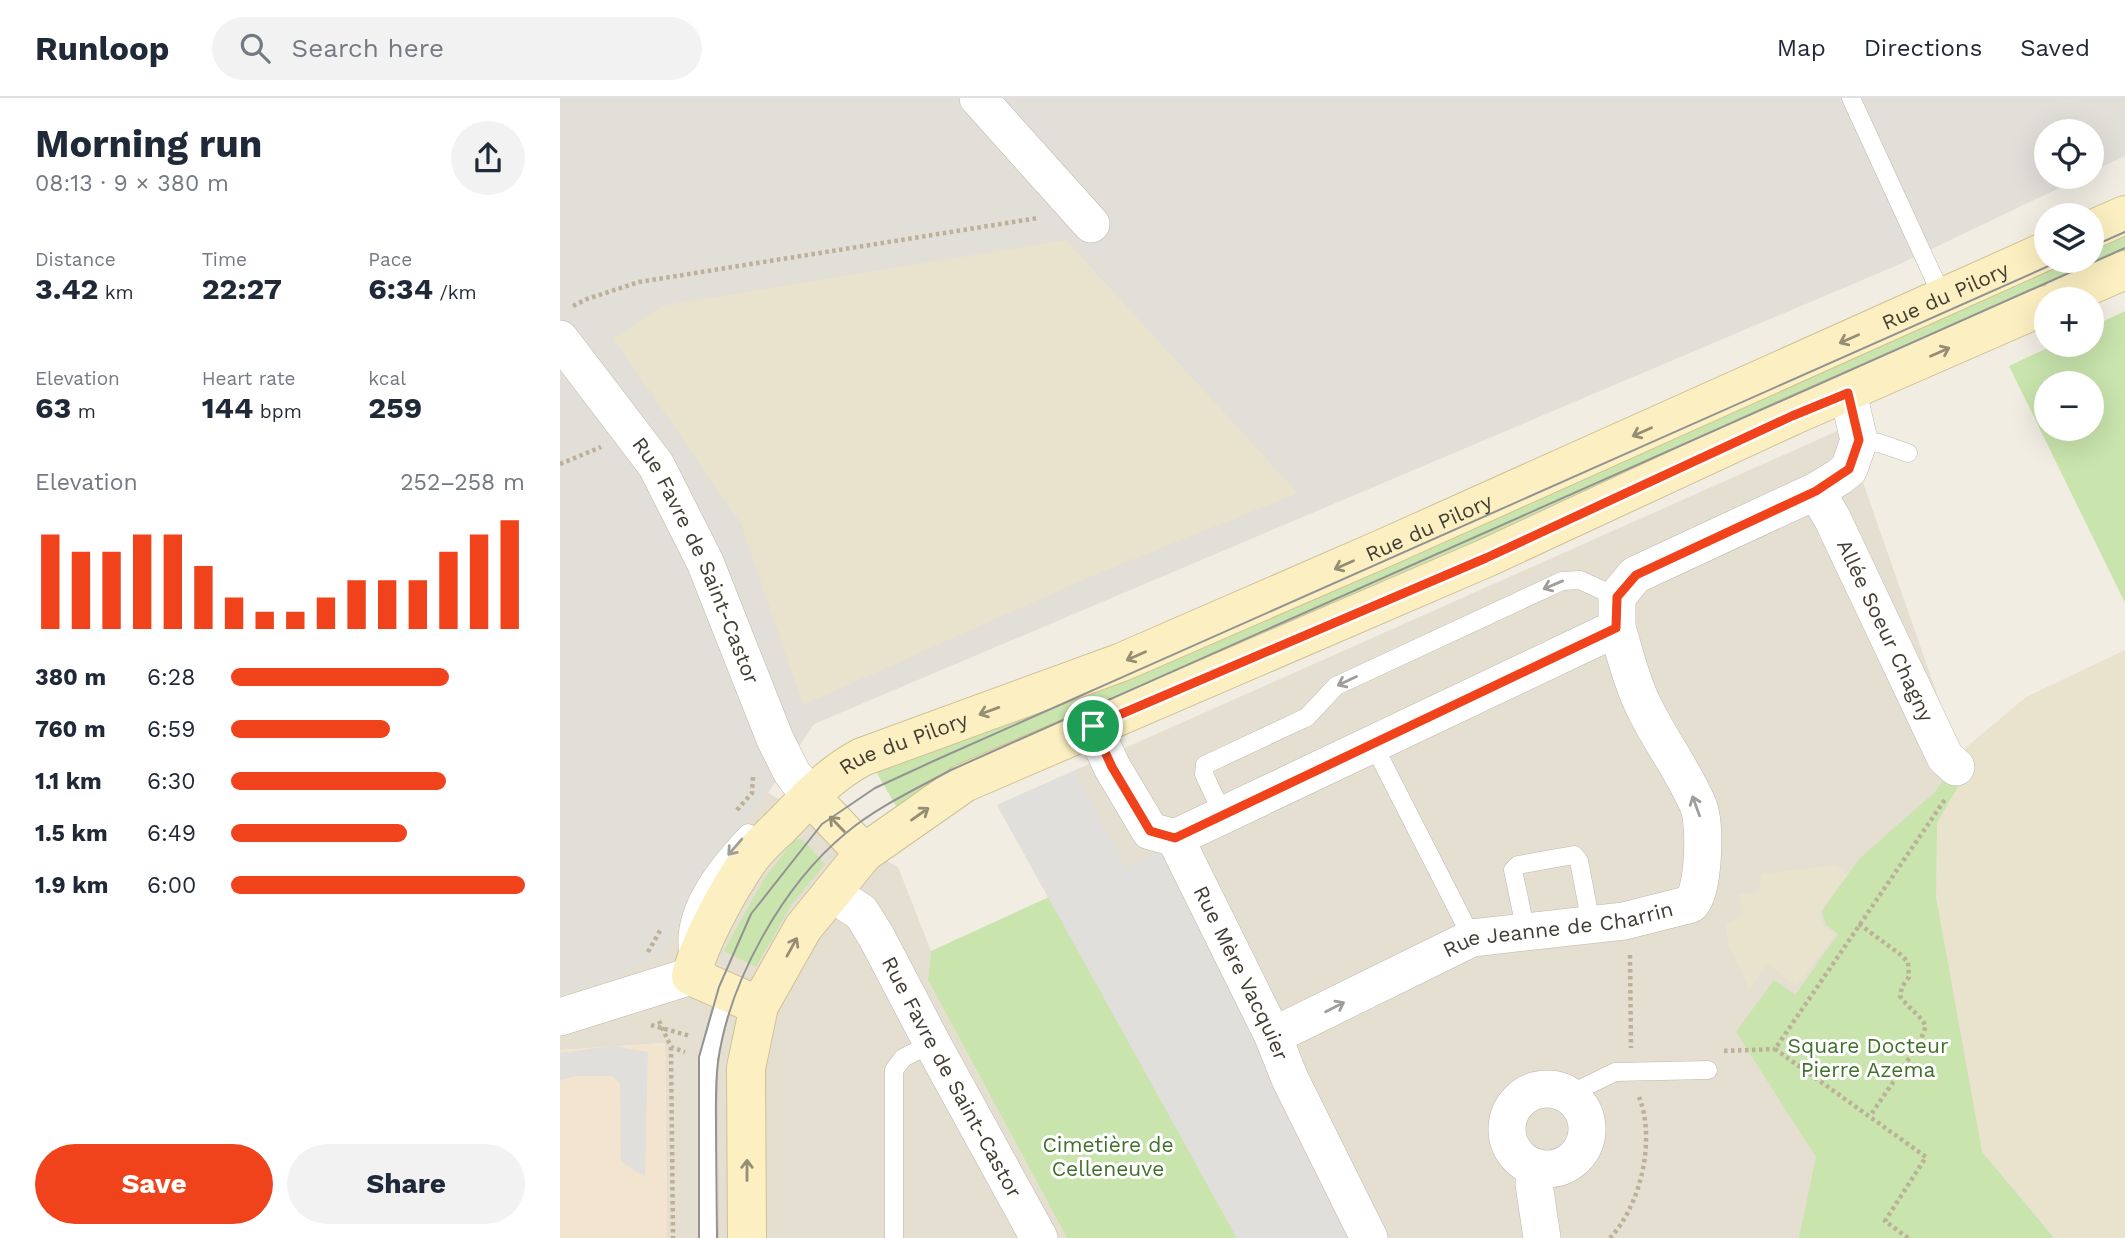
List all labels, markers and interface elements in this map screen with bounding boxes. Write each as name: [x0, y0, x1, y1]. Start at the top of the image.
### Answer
search box: [212, 17, 702, 80]
text: Runloop: [35, 29, 170, 68]
icon: search: [236, 29, 274, 67]
text: Search here: [292, 33, 444, 63]
text: Map: [1777, 34, 1826, 62]
text: Directions: [1864, 34, 1982, 62]
text: Saved: [2020, 34, 2090, 62]
map controls: [2034, 119, 2104, 441]
button: locate: [2034, 119, 2104, 189]
button: share: [451, 121, 525, 195]
text: Morning run: [35, 122, 262, 166]
text: 08:13 · 9 × 380 m: [35, 170, 229, 197]
button: layers: [2034, 203, 2104, 273]
text: Distance: [35, 248, 116, 271]
text: Time: [202, 248, 247, 271]
text: Pace: [368, 248, 412, 271]
street label: Rue du Pilory: [1878, 256, 2013, 335]
text: 3.42: [35, 271, 98, 306]
text: 22:27: [202, 271, 282, 306]
text: 6:34: [368, 271, 433, 306]
text: km: [98, 281, 134, 304]
text: /km: [433, 281, 477, 304]
button: +: [2034, 287, 2104, 357]
one-way arrow: [1839, 333, 1861, 346]
one-way arrow: [1929, 345, 1950, 358]
text: Elevation: [35, 367, 120, 390]
text: Heart rate: [202, 367, 296, 390]
text: kcal: [368, 367, 406, 390]
button: −: [2034, 371, 2104, 441]
text: 63: [35, 390, 71, 425]
text: 144: [202, 390, 253, 425]
text: 259: [368, 390, 422, 425]
text: m: [71, 400, 96, 423]
text: bpm: [253, 400, 302, 423]
one-way arrow: [1632, 426, 1653, 439]
street label: Rue Favre de Saint-Castor: [627, 432, 765, 688]
text: Elevation: [35, 469, 138, 496]
text: 252–258 m: [400, 469, 525, 496]
street label: Rue du Pilory: [1362, 488, 1496, 567]
street label: Allée Soeur Chagny: [1832, 535, 1940, 726]
one-way arrow: [1334, 559, 1356, 572]
one-way arrow: [1543, 580, 1565, 593]
one-way arrow: [1126, 650, 1147, 663]
text: 380 m: [35, 664, 106, 691]
text: 6:28: [147, 664, 195, 691]
one-way arrow: [1337, 675, 1358, 688]
pin: [1063, 696, 1123, 756]
street label: Rue du Pilory: [834, 706, 971, 780]
one-way arrow: [979, 706, 1001, 718]
icon: arrive: [1074, 707, 1112, 745]
text: 760 m: [35, 716, 106, 743]
text: 6:59: [147, 716, 195, 743]
text: 1.1 km: [35, 768, 102, 795]
text: 6:30: [147, 768, 196, 795]
one-way arrow: [1689, 795, 1701, 817]
one-way arrow: [910, 807, 929, 821]
one-way arrow: [829, 816, 846, 833]
text: 1.5 km: [35, 820, 108, 847]
text: 6:49: [147, 820, 196, 847]
one-way arrow: [727, 838, 743, 856]
text: 1.9 km: [35, 872, 108, 899]
text: 6:00: [147, 872, 196, 899]
street label: Rue Mère Vacquier: [1189, 881, 1294, 1064]
street label: Rue Jeanne de Charrin: [1439, 896, 1676, 962]
one-way arrow: [785, 938, 799, 958]
street label: Rue Favre de Saint-Castor: [877, 952, 1028, 1202]
one-way arrow: [1324, 1000, 1345, 1014]
park label: Square Docteur Pierre Azema: [1788, 1033, 1949, 1082]
park label: Cimetière de Celleneuve: [1042, 1132, 1174, 1181]
button: Save: [35, 1144, 273, 1224]
button: Share: [287, 1144, 525, 1224]
one-way arrow: [740, 1159, 754, 1182]

